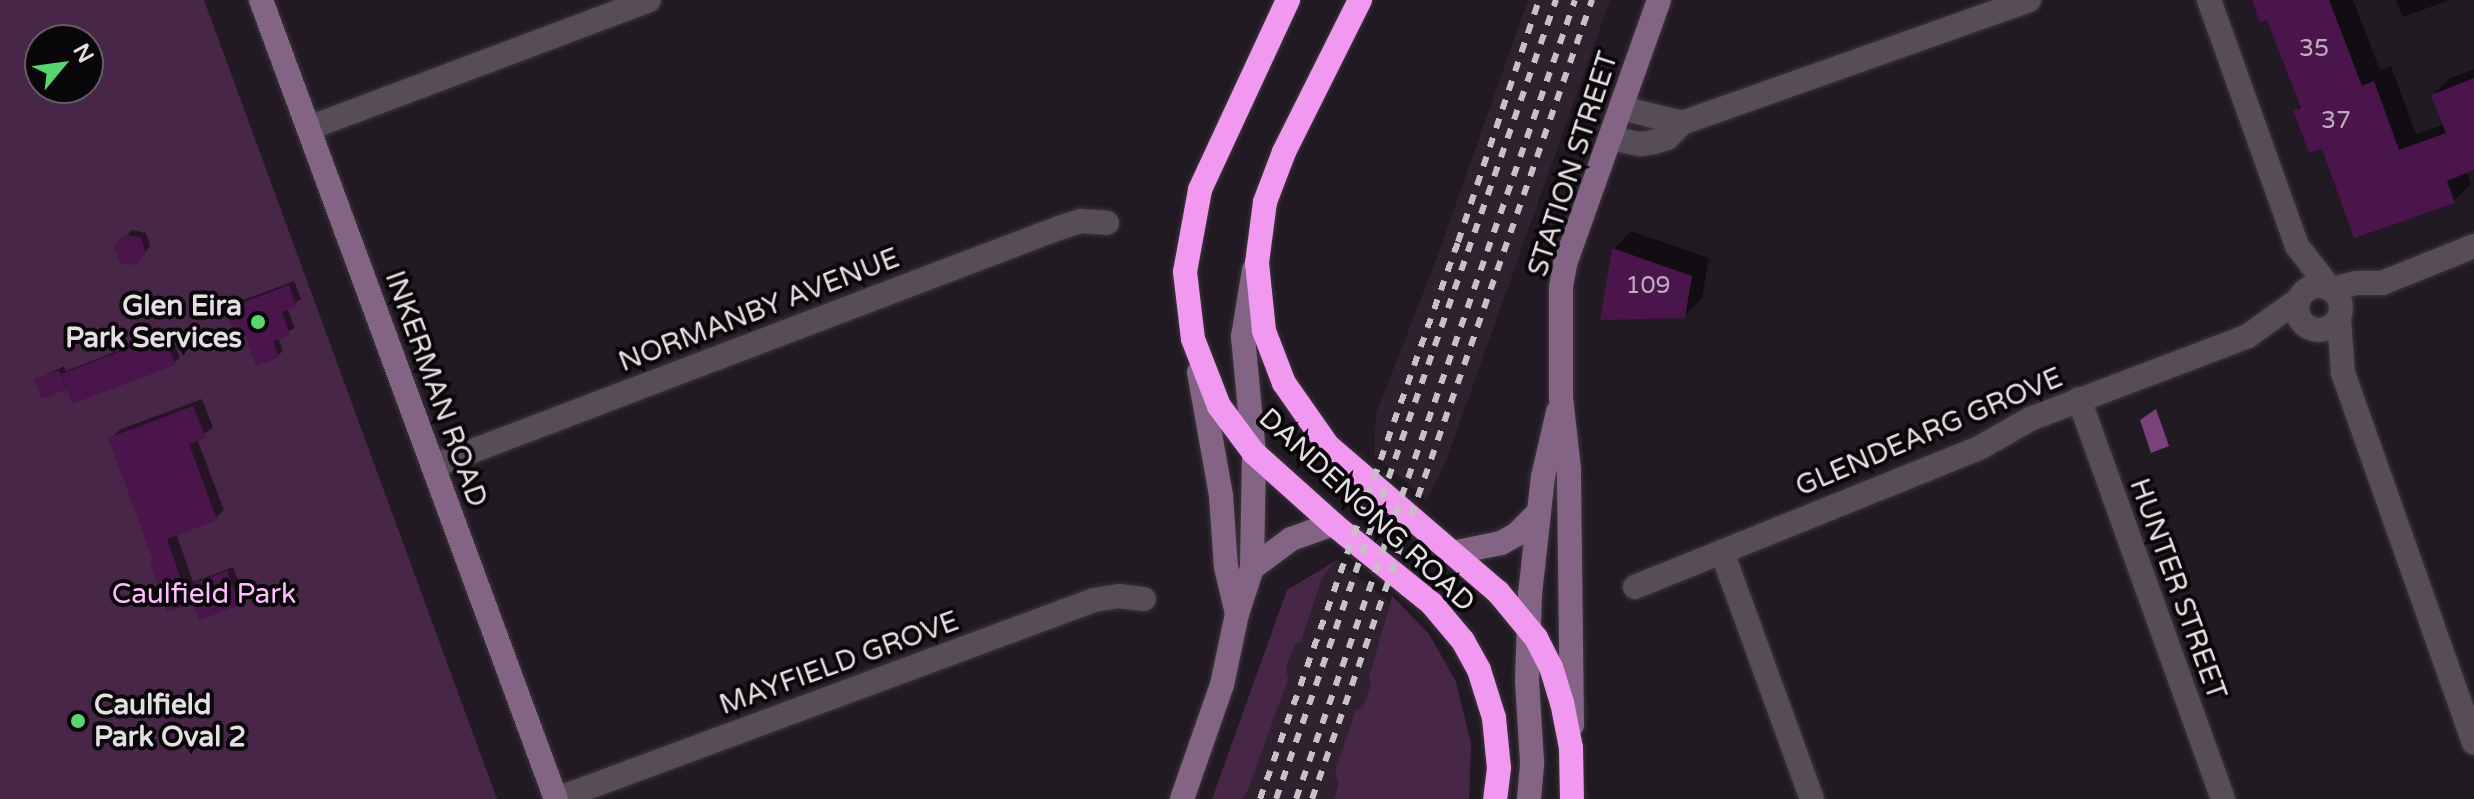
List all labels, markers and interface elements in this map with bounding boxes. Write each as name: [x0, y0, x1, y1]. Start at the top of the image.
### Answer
north arrow: [24, 24, 104, 104]
house number: 35: [2299, 35, 2329, 63]
text: N: [68, 39, 99, 67]
street label: STATION STREET: [1521, 47, 1625, 281]
house number: 37: [2321, 107, 2351, 135]
street label: NORMANBY AVENUE: [614, 241, 904, 379]
street label: INKERMAN ROAD: [378, 266, 494, 512]
house number: 109: [1625, 272, 1671, 300]
place label: Glen Eira Park Services: [65, 289, 242, 355]
marker: Glen Eira Park Services: [249, 313, 267, 331]
street label: GLENDEARG GROVE: [1791, 361, 2067, 503]
street label: DANDENONG ROAD: [1252, 401, 1482, 619]
street label: HUNTER STREET: [2122, 474, 2234, 704]
park label: Caulfield Park: [112, 577, 296, 611]
street label: MAYFIELD GROVE: [715, 604, 963, 722]
place label: Caulfield Park Oval 2: [94, 688, 246, 754]
marker: Caulfield Park Oval 2: [69, 712, 87, 730]

